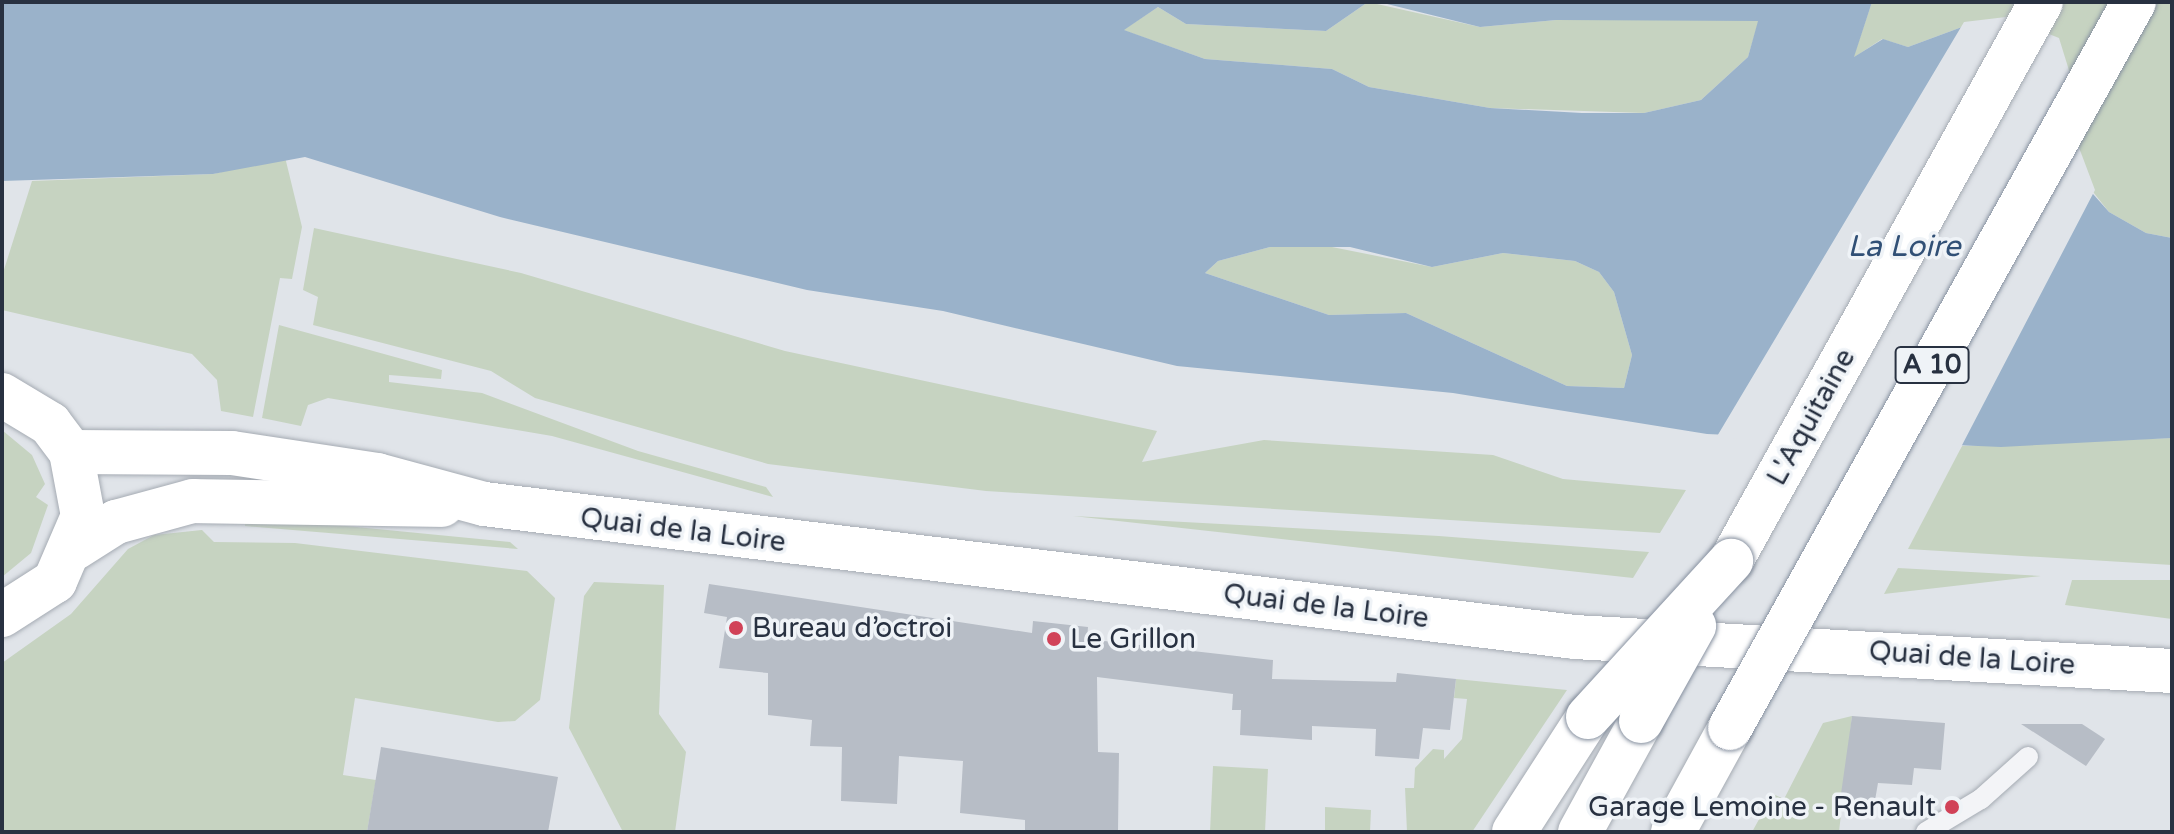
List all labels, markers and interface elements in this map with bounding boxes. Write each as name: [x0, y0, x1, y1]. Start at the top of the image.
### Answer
water label: La Loire: [1848, 229, 1960, 265]
street label: L'Aquitaine: [1760, 343, 1862, 491]
road number: A 10: [1894, 343, 1970, 387]
street label: Quai de la Loire: [578, 501, 788, 559]
street label: Quai de la Loire: [1221, 577, 1431, 635]
place label: Bureau d’octroi: [752, 611, 952, 645]
marker: Bureau d’octroi: [727, 619, 745, 637]
place label: Le Grillon: [1070, 622, 1196, 656]
marker: Le Grillon: [1045, 630, 1063, 648]
street label: Quai de la Loire: [1868, 634, 2076, 682]
place label: Garage Lemoine - Renault: [1588, 790, 1936, 824]
marker: Garage Lemoine - Renault: [1943, 798, 1961, 816]

